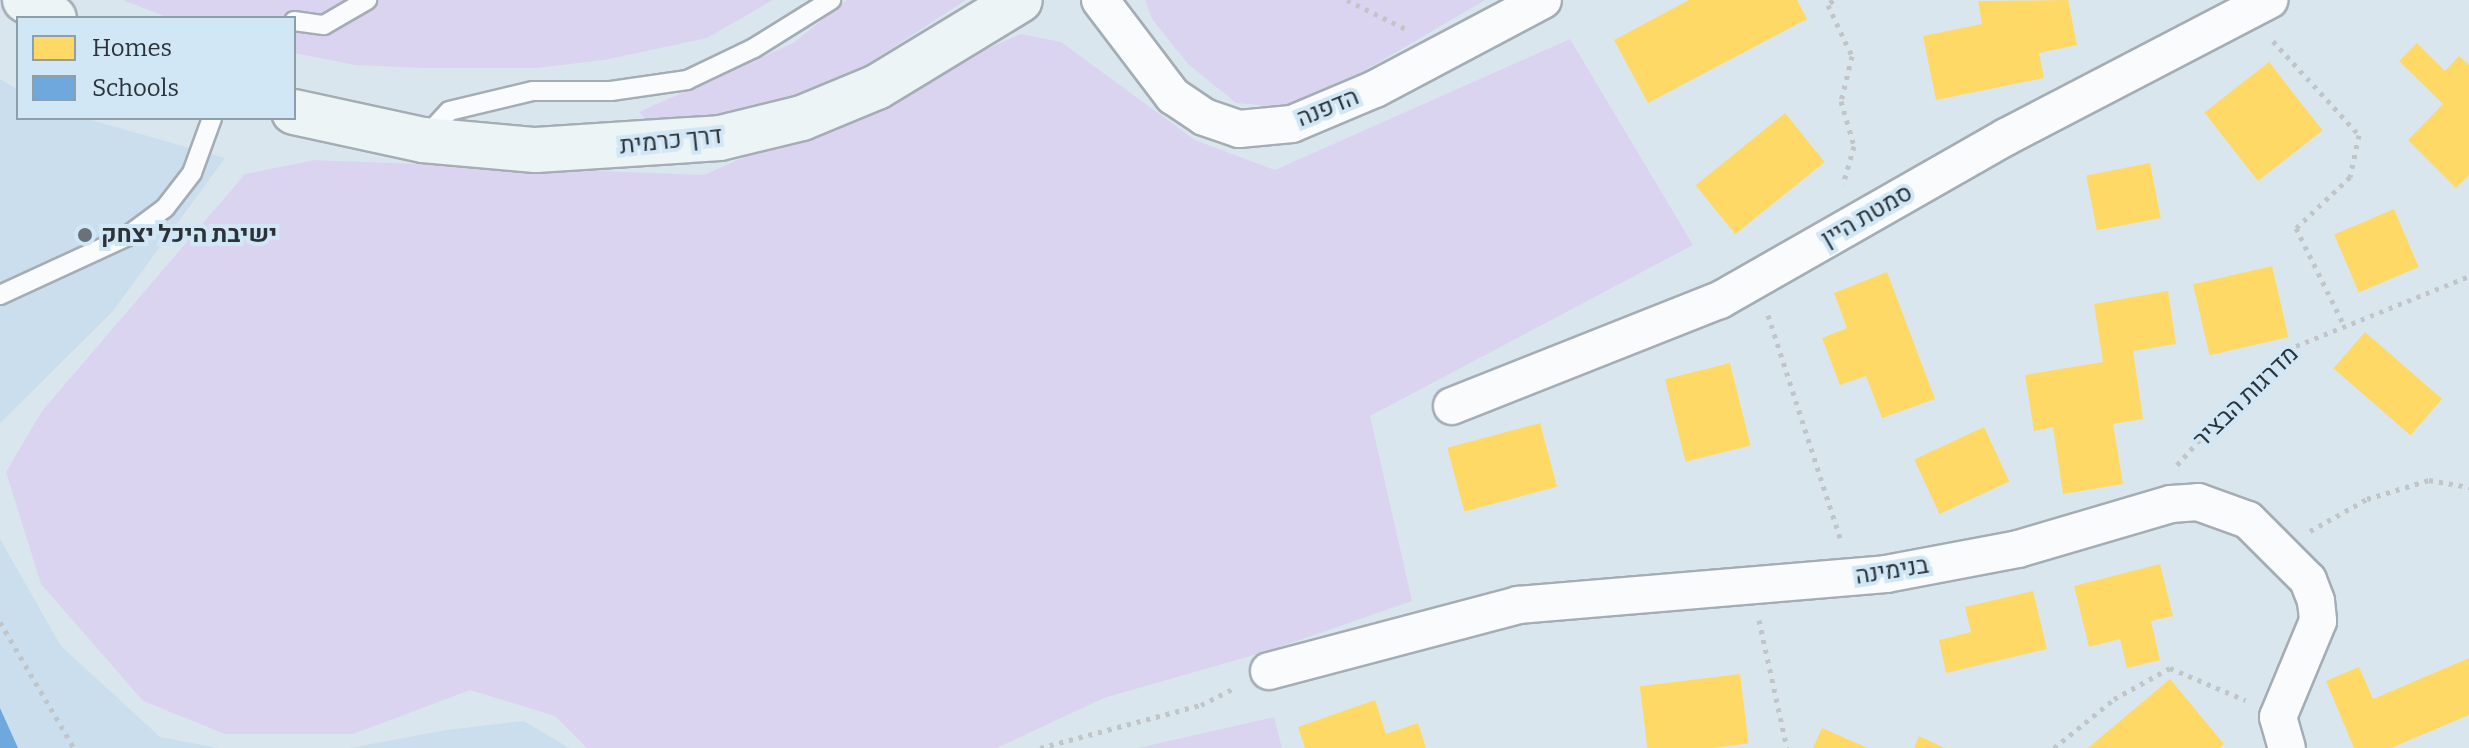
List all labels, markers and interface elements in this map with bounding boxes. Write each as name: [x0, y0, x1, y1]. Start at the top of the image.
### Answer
legend: [16, 16, 296, 120]
text: Homes: [92, 34, 172, 62]
text: Schools: [92, 74, 179, 102]
street label: הדפנה: [1293, 83, 1363, 133]
street label: דרך כרמית: [618, 121, 724, 161]
street label: סמטת היין: [1816, 178, 1918, 254]
place label: ישיבת היכל יצחק: [101, 221, 277, 249]
marker: ישיבת היכל יצחק: [76, 226, 94, 244]
street label: מדרגות הבציר: [2188, 340, 2304, 454]
street label: בנימינה: [1853, 551, 1931, 591]

